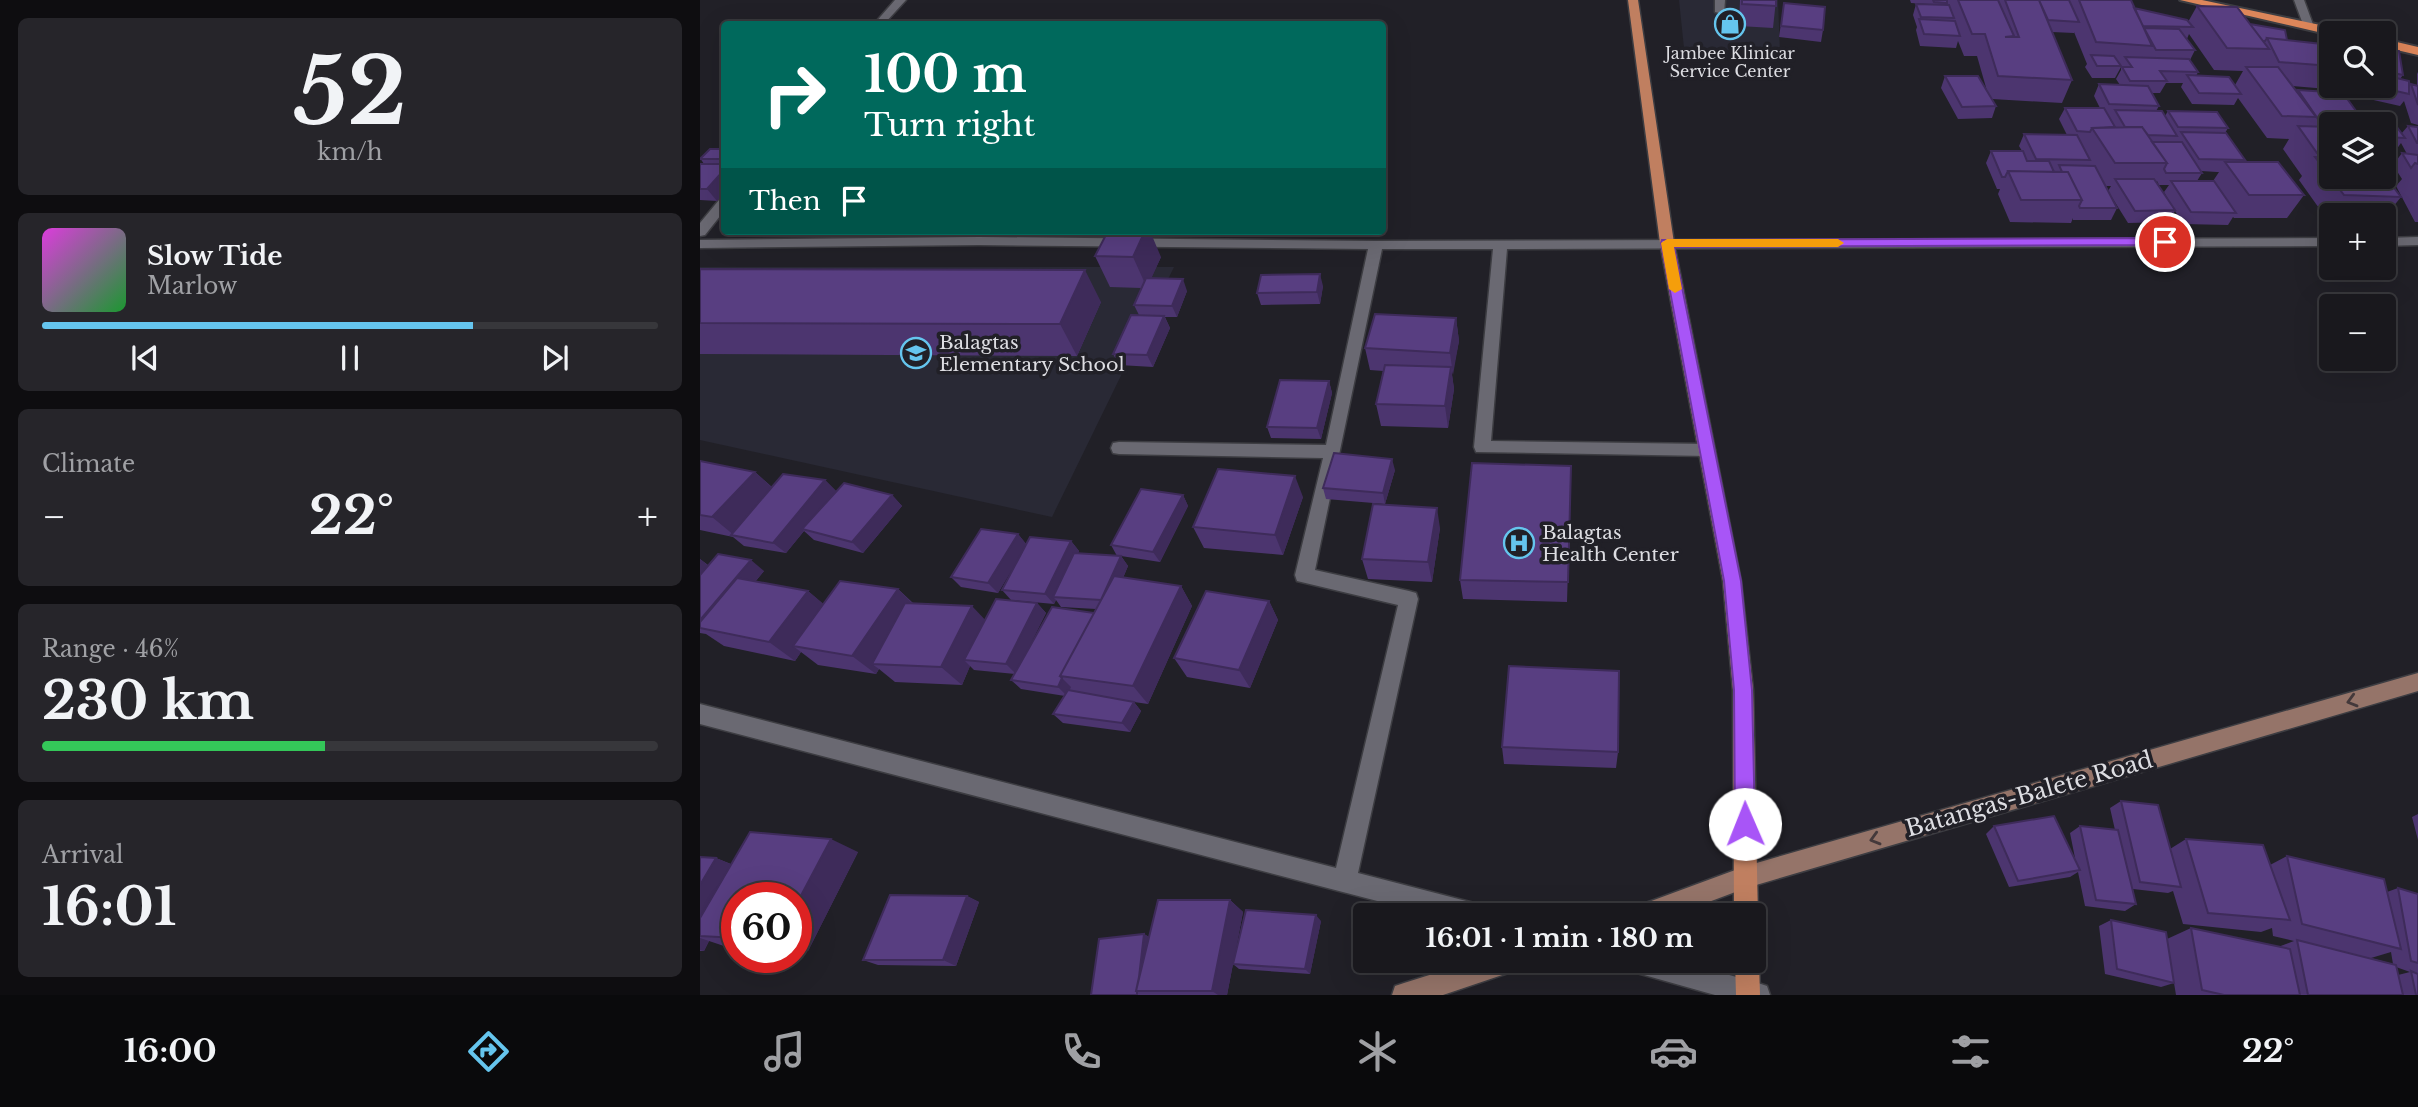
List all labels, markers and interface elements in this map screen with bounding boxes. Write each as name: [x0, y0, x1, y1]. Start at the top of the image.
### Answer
shop icon: Jambee Klinicar Service Center: [1713, 7, 1747, 41]
map controls: [2319, 21, 2396, 371]
button: search: [2319, 21, 2396, 98]
text: 52: [293, 36, 407, 149]
place label: Jambee Klinicar Service Center: [1663, 43, 1795, 81]
text: 100 m: [864, 44, 1027, 105]
icon: right: [749, 49, 840, 140]
text: Turn right: [864, 105, 1035, 145]
button: layers: [2319, 112, 2396, 189]
text: km/h: [317, 138, 383, 166]
icon: arrive: [835, 182, 873, 220]
text: Then: [749, 185, 821, 217]
button: +: [2319, 203, 2396, 280]
pin: [2135, 212, 2195, 272]
icon: arrive: [2146, 223, 2184, 261]
text: Slow Tide: [147, 240, 283, 272]
text: Marlow: [147, 272, 237, 300]
button: −: [2319, 294, 2396, 371]
place label: Balagtas Elementary School: [939, 331, 1125, 376]
school or university icon: Balagtas Elementary School: [899, 336, 933, 370]
icon: previous: [126, 339, 164, 377]
icon: pause: [331, 339, 369, 377]
icon: next: [536, 339, 574, 377]
text: Climate: [42, 450, 135, 478]
text: 22°: [309, 484, 394, 548]
text: −: [42, 493, 66, 540]
text: +: [637, 493, 658, 540]
place label: Balagtas Health Center: [1542, 521, 1679, 566]
hospital icon: Balagtas Health Center: [1502, 526, 1536, 560]
text: Range · 46%: [42, 635, 179, 663]
text: 230 km: [42, 669, 254, 733]
one-way arrow: [2347, 692, 2359, 707]
street label: Batangas-Balete Road: [1902, 745, 2156, 843]
position arrow: [1708, 787, 1782, 861]
one-way arrow: [1869, 831, 1881, 846]
text: Arrival: [42, 841, 123, 869]
text: 16:01: [42, 875, 176, 939]
speed limit sign: 60: [721, 882, 812, 973]
text: 16:01 · 1 min · 180 m: [1426, 922, 1693, 954]
icon: directions: [464, 1027, 513, 1076]
icon: music: [760, 1027, 809, 1076]
icon: phone: [1057, 1027, 1106, 1076]
icon: climate: [1353, 1027, 1402, 1076]
icon: car: [1649, 1027, 1698, 1076]
icon: filters: [1946, 1027, 1995, 1076]
text: 16:00: [124, 1031, 217, 1071]
text: 22°: [2242, 1031, 2294, 1071]

